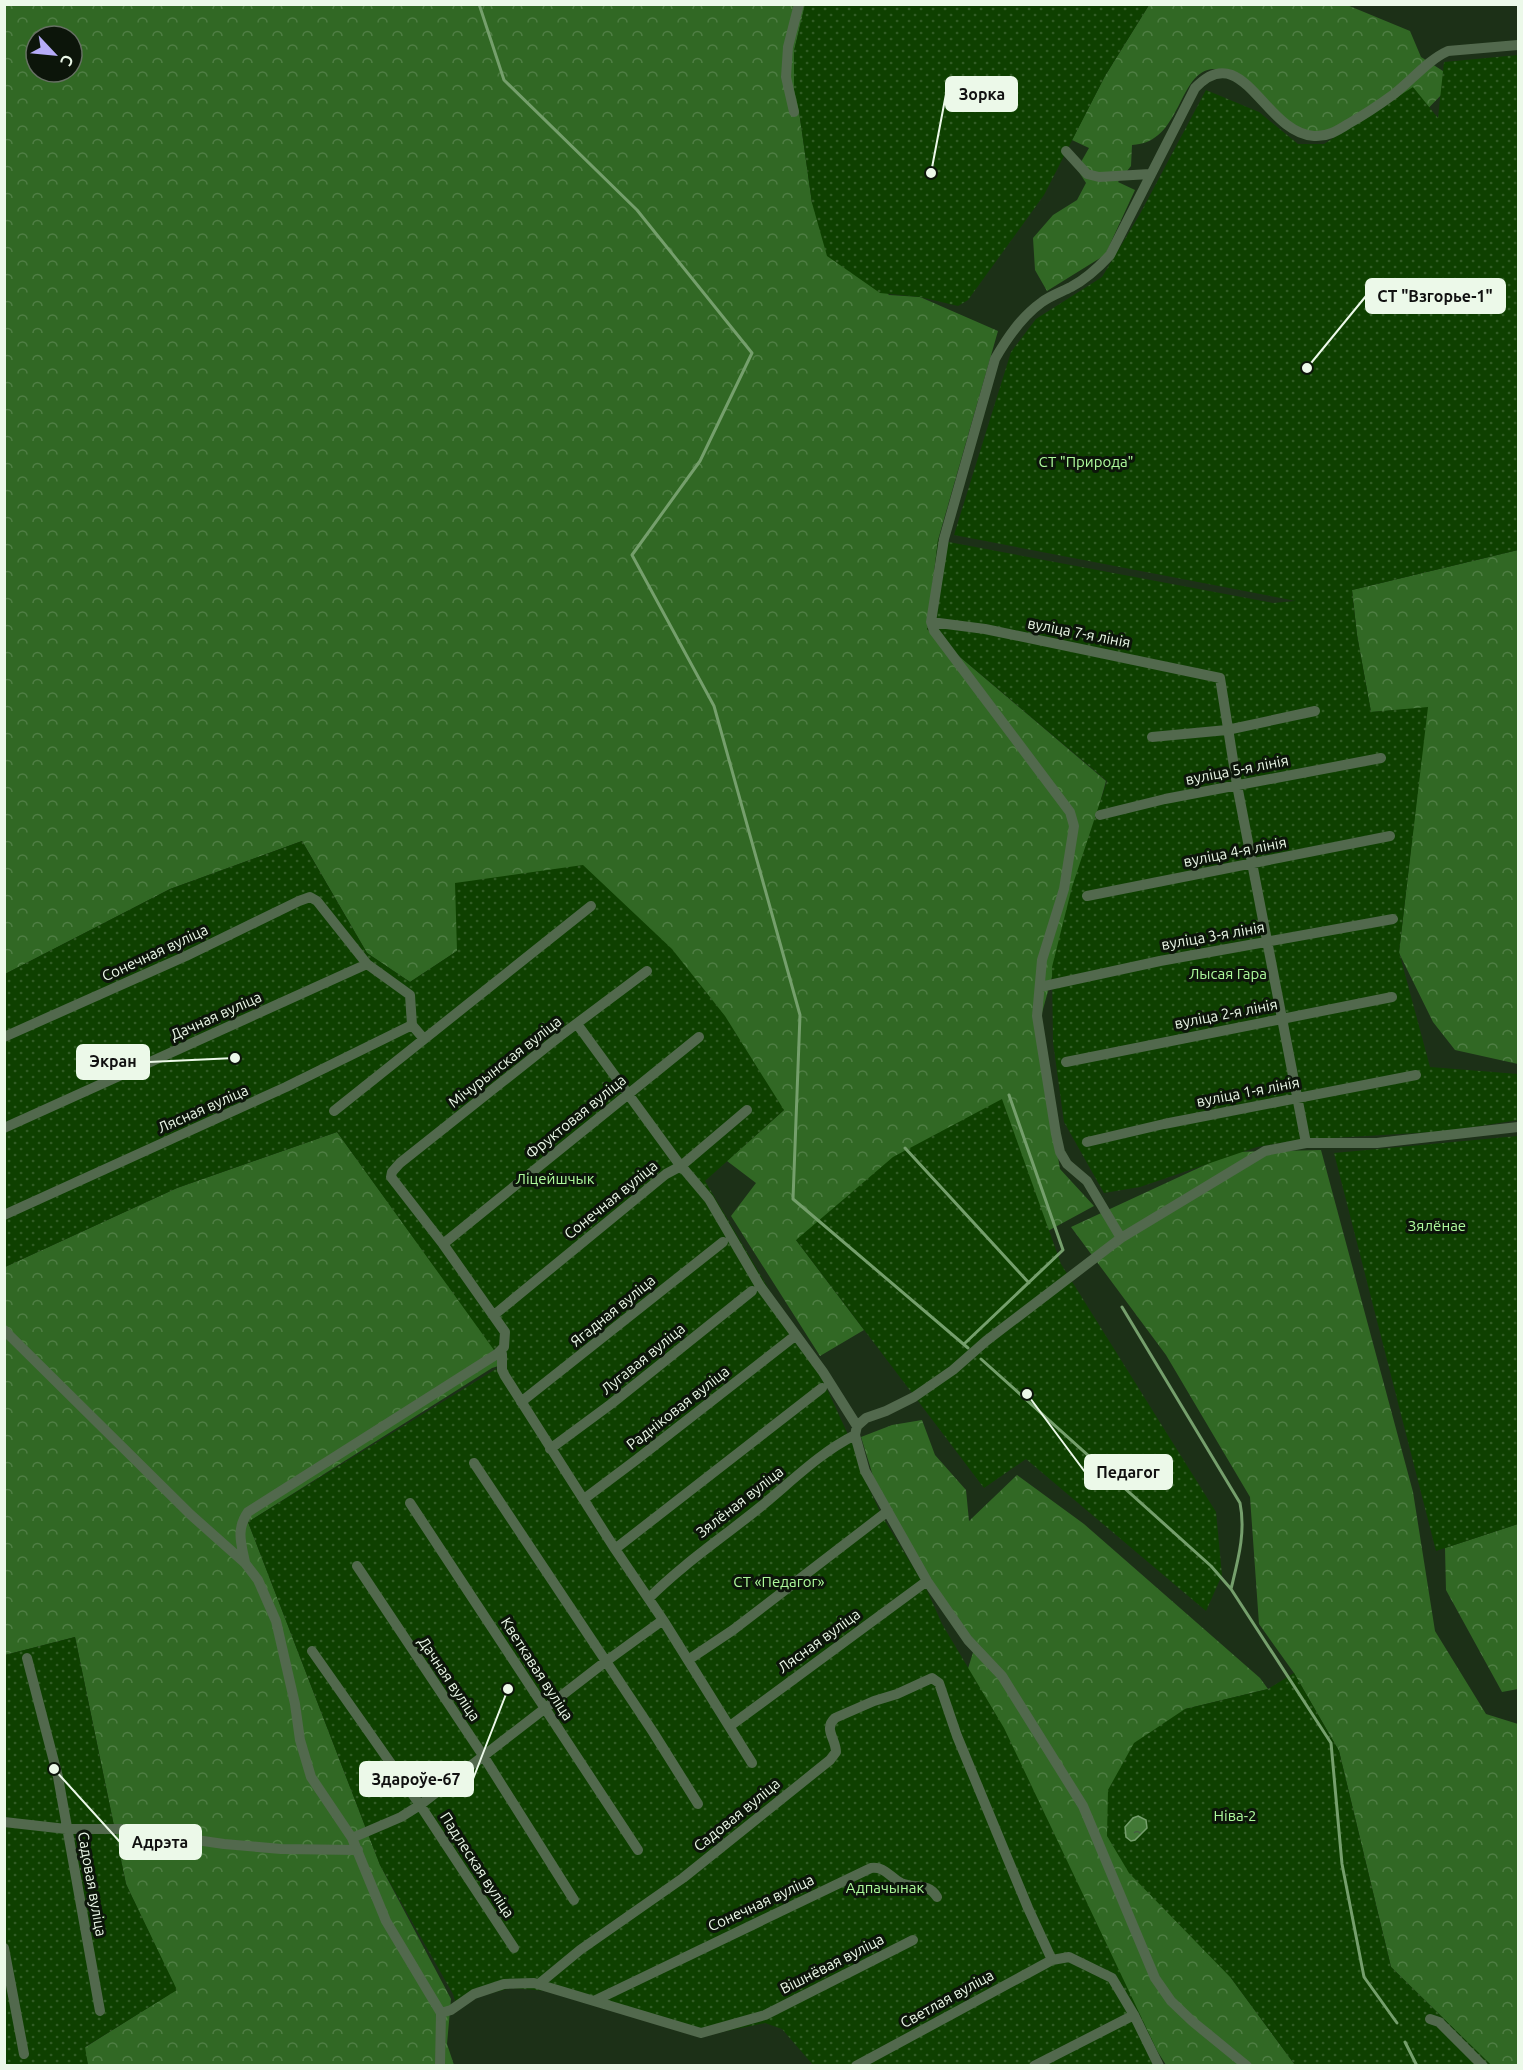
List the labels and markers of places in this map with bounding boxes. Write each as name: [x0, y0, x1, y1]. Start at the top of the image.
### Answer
callout: Зорка: [946, 77, 1017, 111]
callout: СТ "Взгорье-1": [1366, 279, 1505, 313]
callout: Экран: [77, 1045, 149, 1079]
callout: Педагог: [1085, 1455, 1172, 1489]
callout: Здароўе-67: [360, 1762, 473, 1796]
callout: Адрэта: [120, 1825, 201, 1859]

